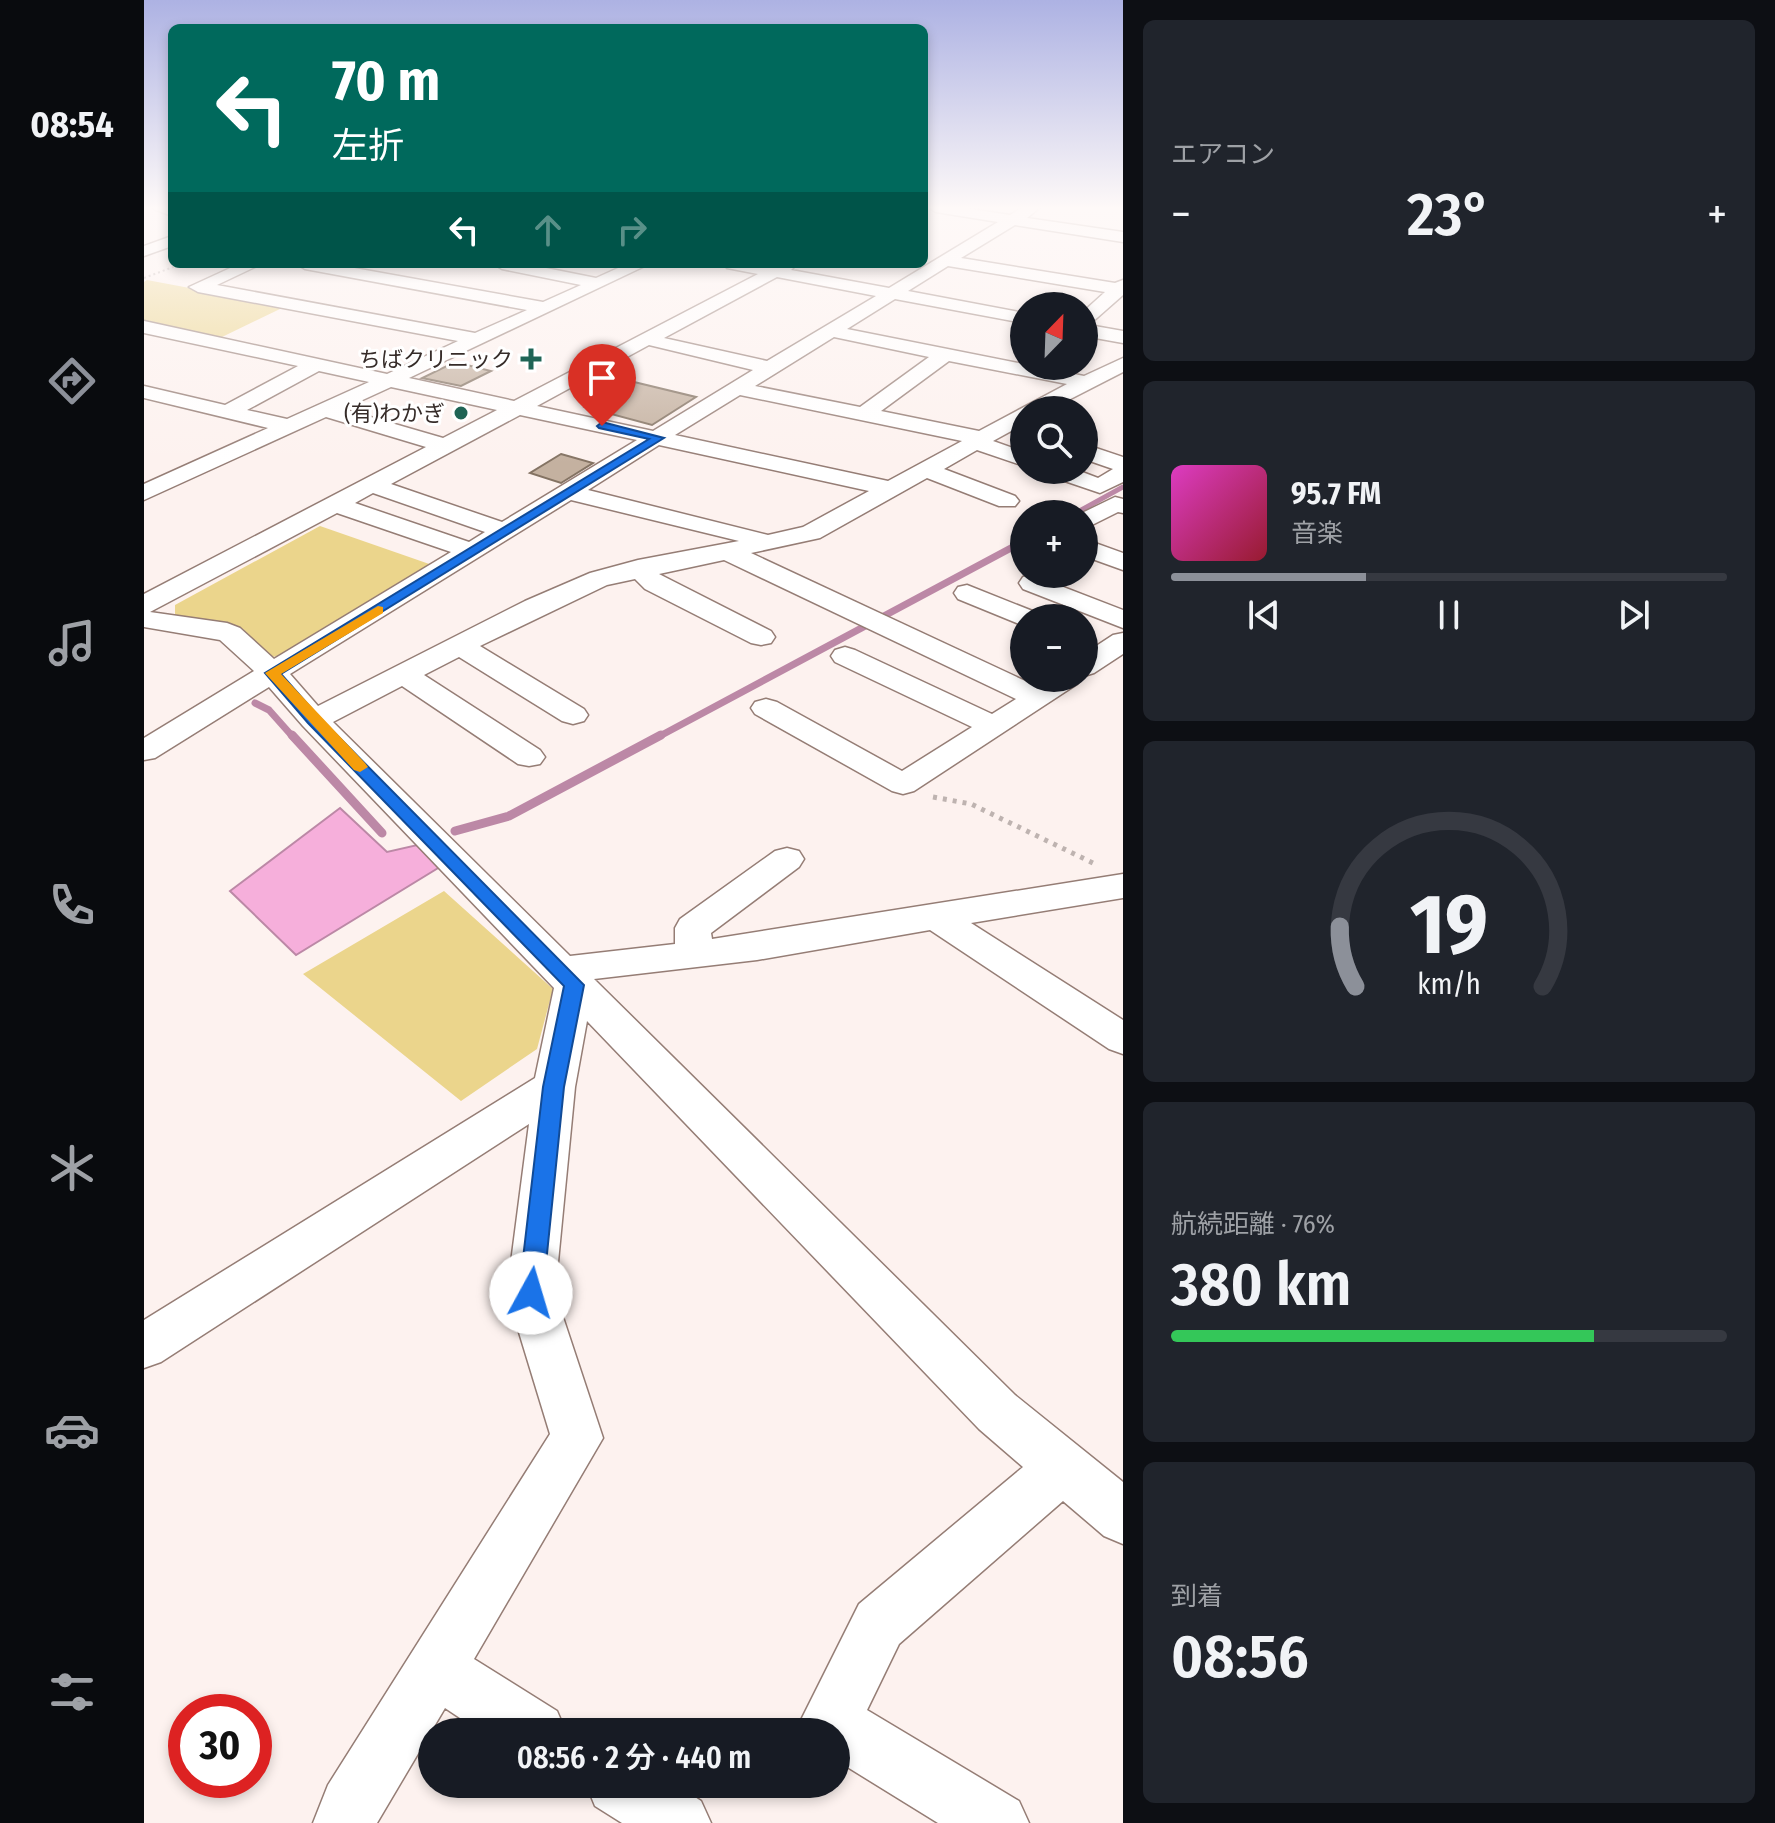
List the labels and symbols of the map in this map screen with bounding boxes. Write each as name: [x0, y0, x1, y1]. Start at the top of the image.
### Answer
north arrow: [1010, 292, 1098, 380]
pin: [568, 344, 636, 426]
place label: ちばクリニック: [359, 346, 513, 373]
marker: ちばクリニック: [520, 348, 542, 370]
place label: (有)わかぎ: [344, 400, 445, 427]
marker: (有)わかぎ: [452, 404, 470, 422]
position arrow: [489, 1251, 573, 1335]
speed limit sign: 30: [168, 1694, 272, 1798]

